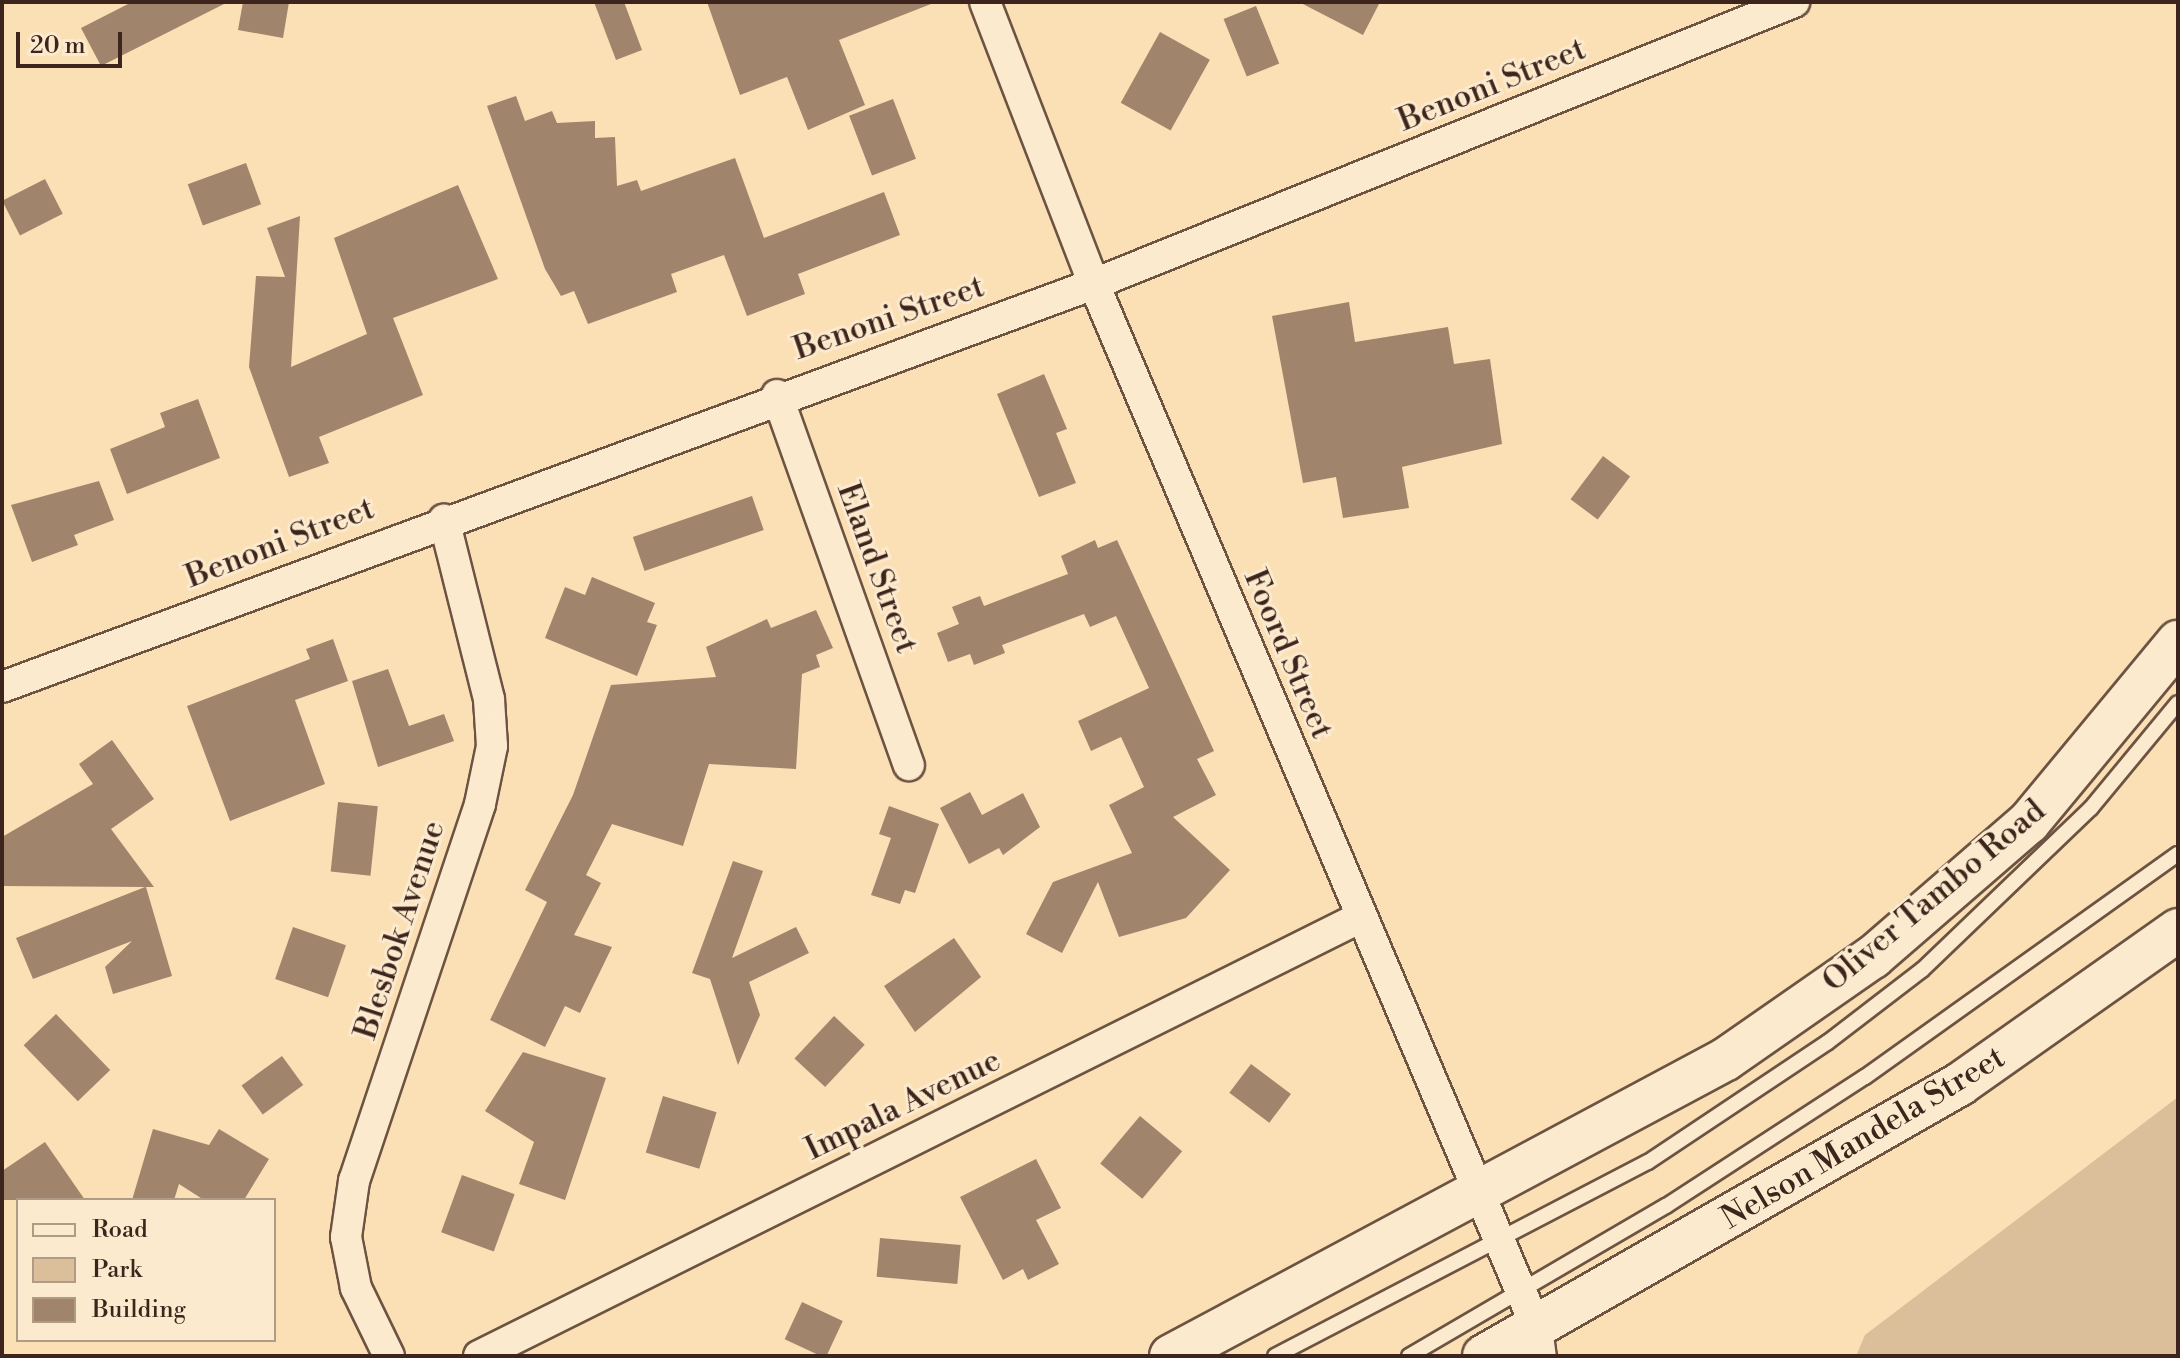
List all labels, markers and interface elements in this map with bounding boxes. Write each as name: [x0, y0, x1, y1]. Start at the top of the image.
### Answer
scale bar: [20, 16, 126, 66]
street label: Benoni Street: [1393, 30, 1591, 140]
text: 20 m: [30, 31, 86, 61]
street label: Benoni Street: [789, 267, 989, 369]
street label: Eland Street: [828, 478, 926, 658]
street label: Benoni Street: [180, 489, 380, 597]
street label: Foord Street: [1235, 564, 1341, 744]
street label: Oliver Tambo Road: [1815, 792, 2053, 1000]
street label: Blesbok Avenue: [347, 816, 453, 1044]
street label: Nelson Mandela Street: [1714, 1038, 2012, 1238]
street label: Impala Avenue: [799, 1041, 1007, 1169]
legend: [16, 1198, 276, 1342]
text: Road: [92, 1215, 148, 1245]
text: Park: [92, 1255, 142, 1285]
text: Building: [92, 1295, 186, 1325]

